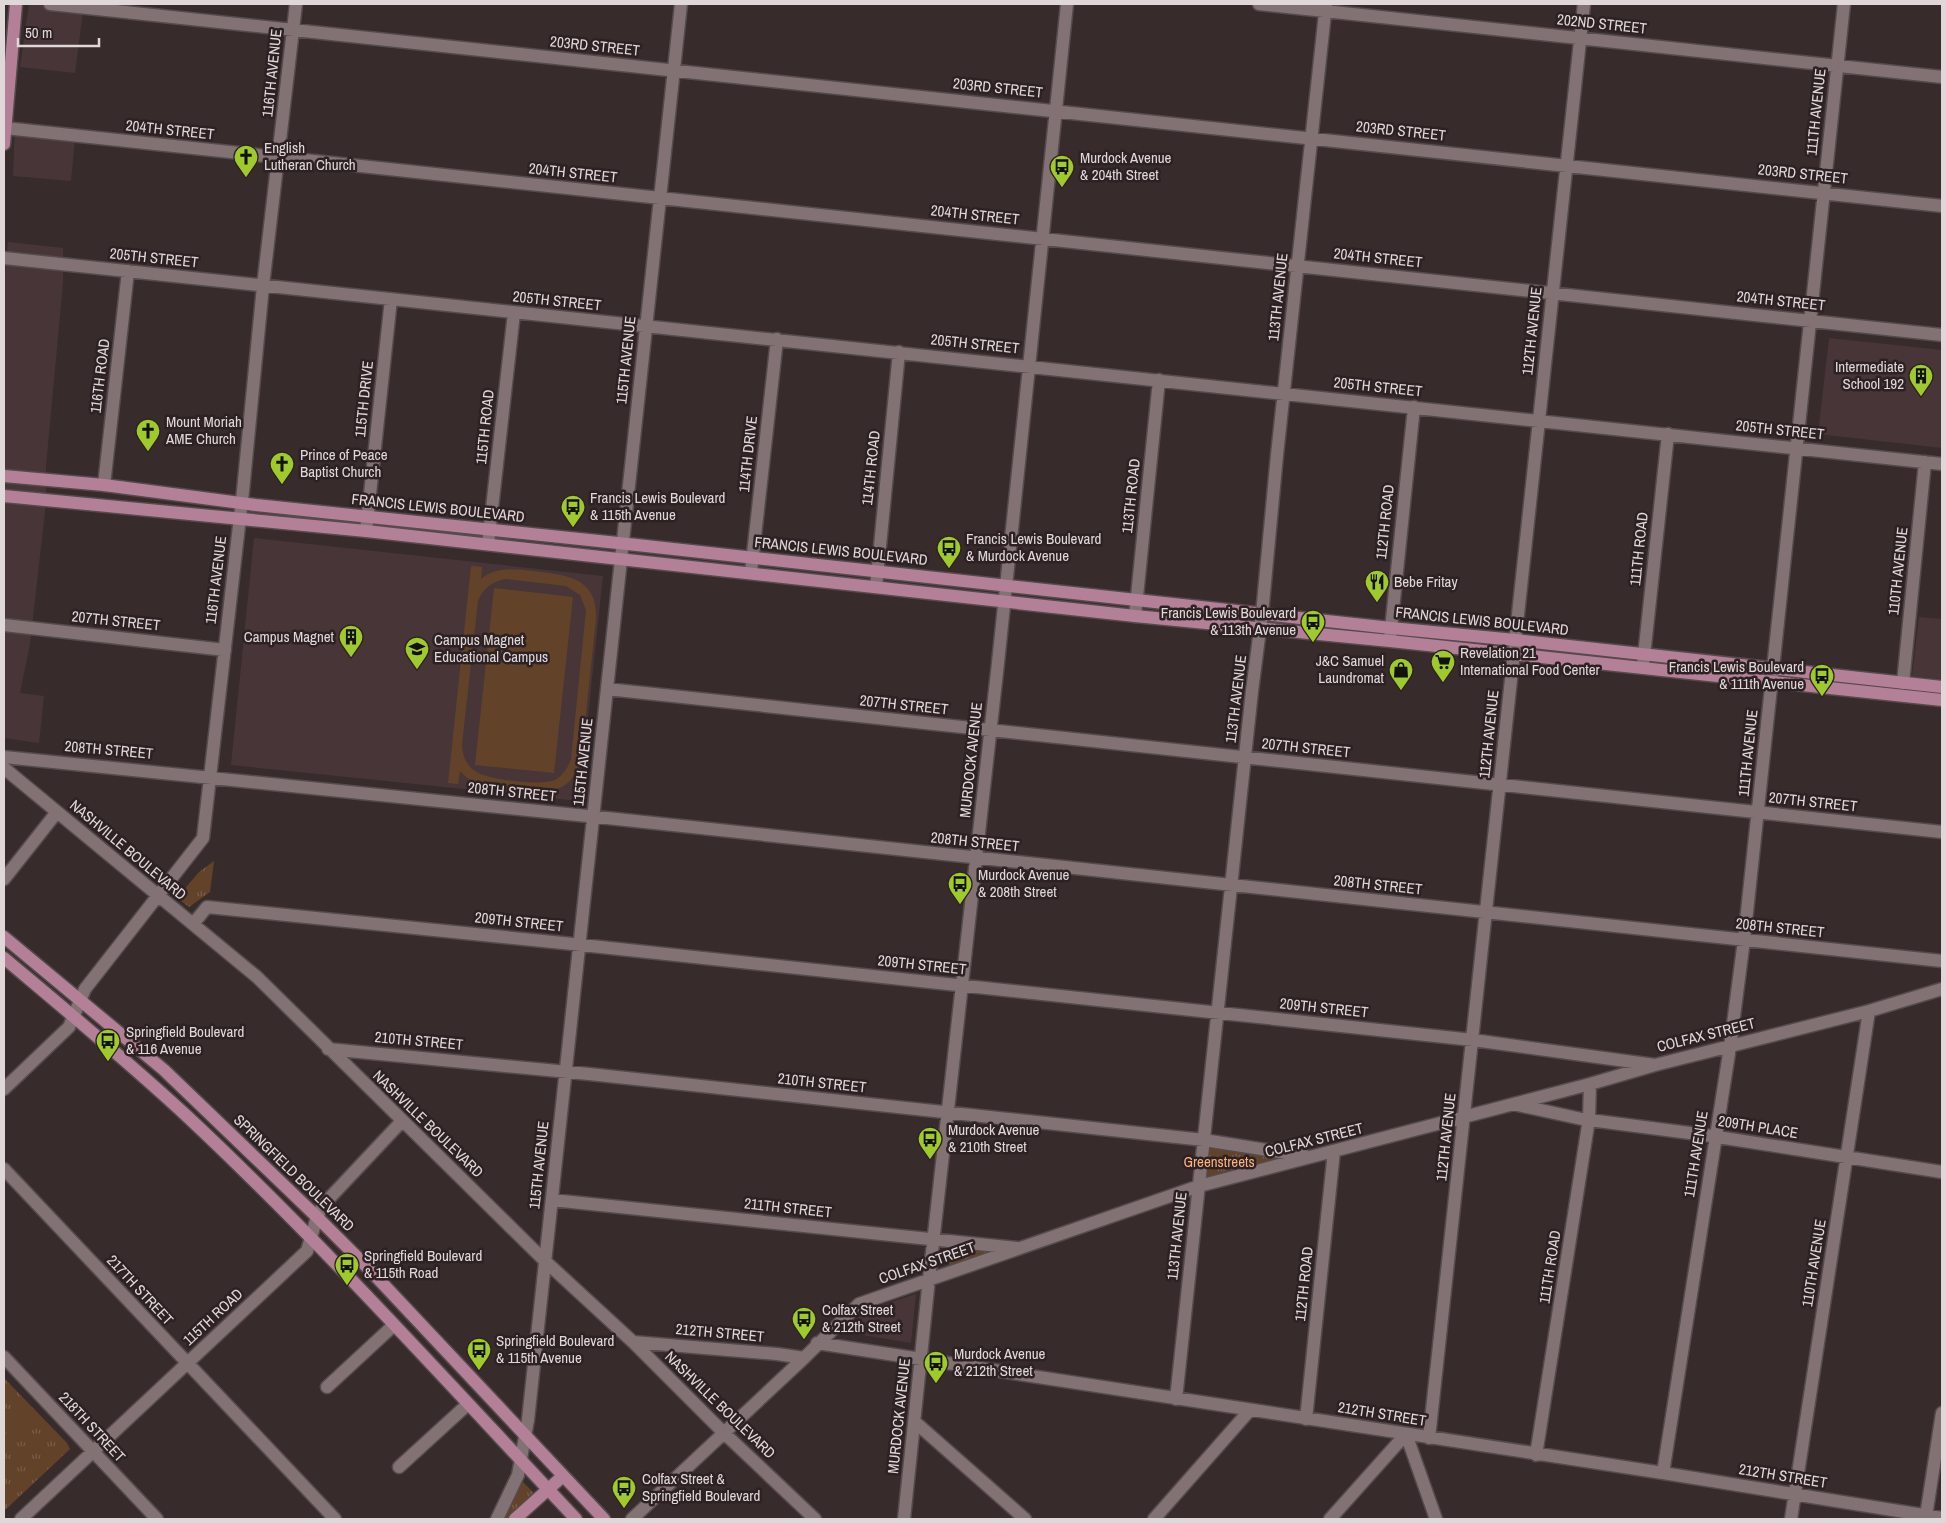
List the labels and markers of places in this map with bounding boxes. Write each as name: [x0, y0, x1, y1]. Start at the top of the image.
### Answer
place label: English Lutheran Church: [264, 137, 356, 175]
church icon: English Lutheran Church: [233, 144, 259, 178]
place label: Murdock Avenue & 204th Street: [1080, 147, 1172, 185]
bus stop icon: Murdock Avenue & 204th Street: [1049, 154, 1075, 188]
place label: Intermediate School 192: [1835, 356, 1904, 394]
building icon: Intermediate School 192: [1908, 363, 1934, 397]
place label: Mount Moriah AME Church: [165, 411, 242, 449]
church icon: Mount Moriah AME Church: [135, 418, 161, 452]
place label: Prince of Peace Baptist Church: [300, 444, 388, 482]
church icon: Prince of Peace Baptist Church: [269, 451, 295, 485]
place label: Francis Lewis Boulevard & 115th Avenue: [590, 487, 725, 525]
bus stop icon: Francis Lewis Boulevard & 115th Avenue: [560, 494, 586, 528]
place label: Francis Lewis Boulevard & Murdock Avenue: [966, 528, 1101, 566]
bus stop icon: Francis Lewis Boulevard & Murdock Avenue: [936, 535, 962, 569]
restaurant icon: Bebe Fritay: [1364, 569, 1390, 603]
place label: Bebe Fritay: [1394, 571, 1458, 592]
place label: Francis Lewis Boulevard & 113th Avenue: [1161, 602, 1296, 640]
bus stop icon: Francis Lewis Boulevard & 113th Avenue: [1300, 609, 1326, 643]
building icon: Campus Magnet: [338, 624, 364, 658]
place label: Campus Magnet: [244, 626, 335, 647]
place label: Campus Magnet Educational Campus: [434, 629, 548, 667]
school or university icon: Campus Magnet Educational Campus: [404, 636, 430, 670]
place label: Revelation 21 International Food Center: [1460, 642, 1600, 680]
supermarket icon: Revelation 21 International Food Center: [1430, 649, 1456, 683]
place label: J&C Samuel Laundromat: [1316, 650, 1385, 688]
place label: Francis Lewis Boulevard & 111th Avenue: [1669, 656, 1804, 694]
shop icon: J&C Samuel Laundromat: [1388, 657, 1414, 691]
bus stop icon: Francis Lewis Boulevard & 111th Avenue: [1809, 663, 1835, 697]
place label: Murdock Avenue & 208th Street: [978, 864, 1070, 902]
bus stop icon: Murdock Avenue & 208th Street: [947, 871, 973, 905]
place label: Springfield Boulevard & 116 Avenue: [126, 1021, 244, 1059]
bus stop icon: Springfield Boulevard & 116 Avenue: [95, 1028, 121, 1062]
place label: Murdock Avenue & 210th Street: [948, 1119, 1040, 1157]
bus stop icon: Murdock Avenue & 210th Street: [917, 1126, 943, 1160]
place label: Springfield Boulevard & 115th Road: [364, 1245, 482, 1283]
bus stop icon: Springfield Boulevard & 115th Road: [334, 1252, 360, 1286]
place label: Colfax Street & 212th Street: [822, 1299, 901, 1337]
bus stop icon: Colfax Street & 212th Street: [791, 1306, 817, 1340]
place label: Springfield Boulevard & 115th Avenue: [496, 1330, 614, 1368]
bus stop icon: Springfield Boulevard & 115th Avenue: [466, 1337, 492, 1371]
place label: Murdock Avenue & 212th Street: [954, 1343, 1046, 1381]
bus stop icon: Murdock Avenue & 212th Street: [923, 1350, 949, 1384]
place label: Colfax Street & Springfield Boulevard: [642, 1468, 760, 1506]
bus stop icon: Colfax Street & Springfield Boulevard: [611, 1475, 637, 1509]

